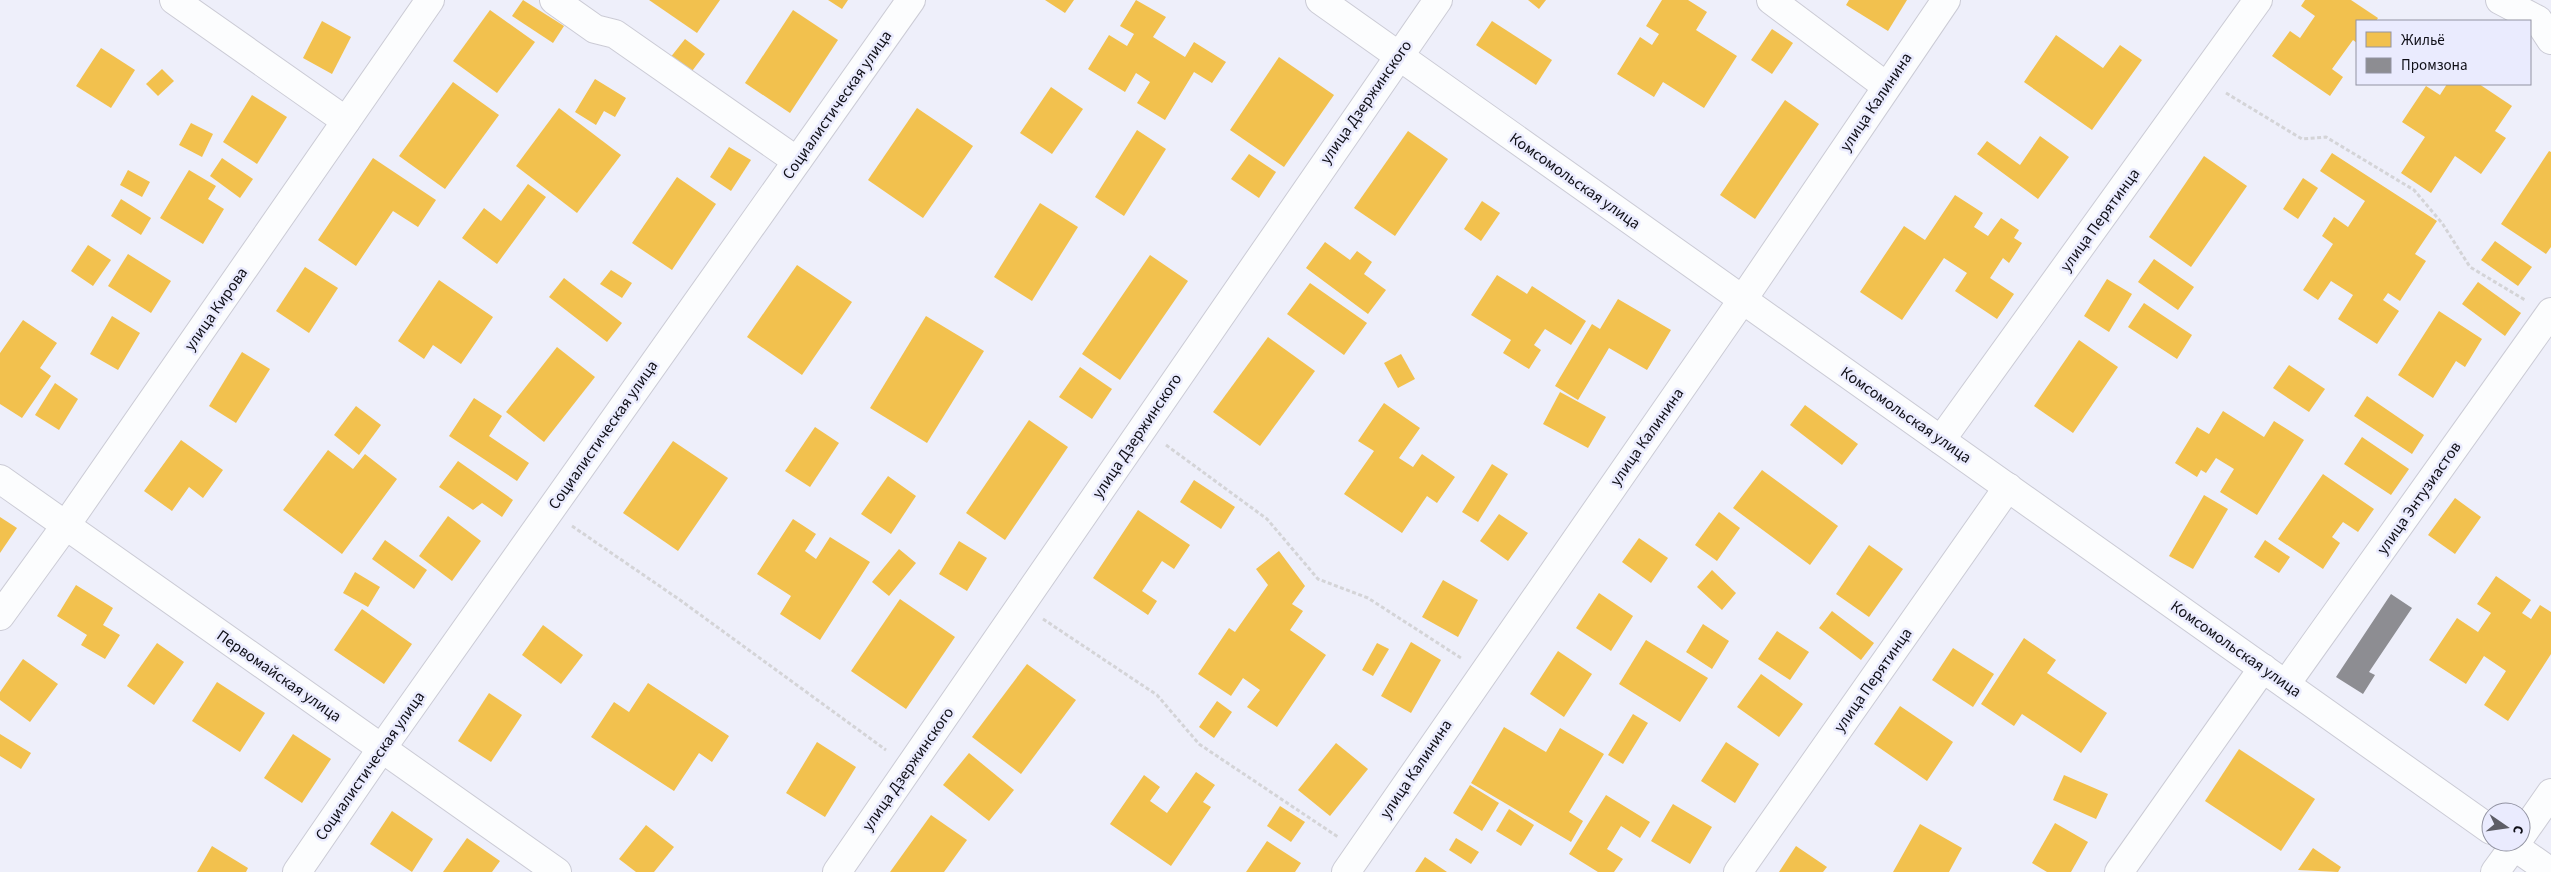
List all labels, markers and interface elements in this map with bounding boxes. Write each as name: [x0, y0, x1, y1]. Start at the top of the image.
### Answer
legend: [2356, 20, 2531, 85]
street label: Социалистическая улица: [777, 26, 897, 184]
text: Жильё: [2401, 30, 2445, 51]
street label: улица Дзержинского: [1315, 36, 1417, 168]
street label: улица Калинина: [1835, 48, 1917, 156]
text: Промзона: [2401, 55, 2468, 76]
street label: Комсомольская улица: [1505, 127, 1645, 235]
street label: улица Перятинца: [2055, 164, 2145, 276]
street label: улица Кирова: [179, 263, 253, 355]
street label: Социалистическая улица: [543, 356, 663, 514]
street label: Комсомольская улица: [1836, 361, 1976, 469]
street label: улица Дзержинского: [1087, 369, 1187, 503]
street label: улица Калинина: [1605, 384, 1689, 490]
street label: улица Энтузиастов: [2372, 437, 2466, 559]
street label: Комсомольская улица: [2166, 595, 2306, 703]
street label: улица Перятинца: [1829, 623, 1917, 737]
street label: Первомайская улица: [212, 625, 346, 727]
street label: Социалистическая улица: [310, 687, 430, 845]
street label: улица Дзержинского: [857, 703, 959, 835]
street label: улица Калинина: [1375, 715, 1457, 823]
north arrow: [2481, 802, 2531, 852]
text: С: [2507, 823, 2528, 836]

